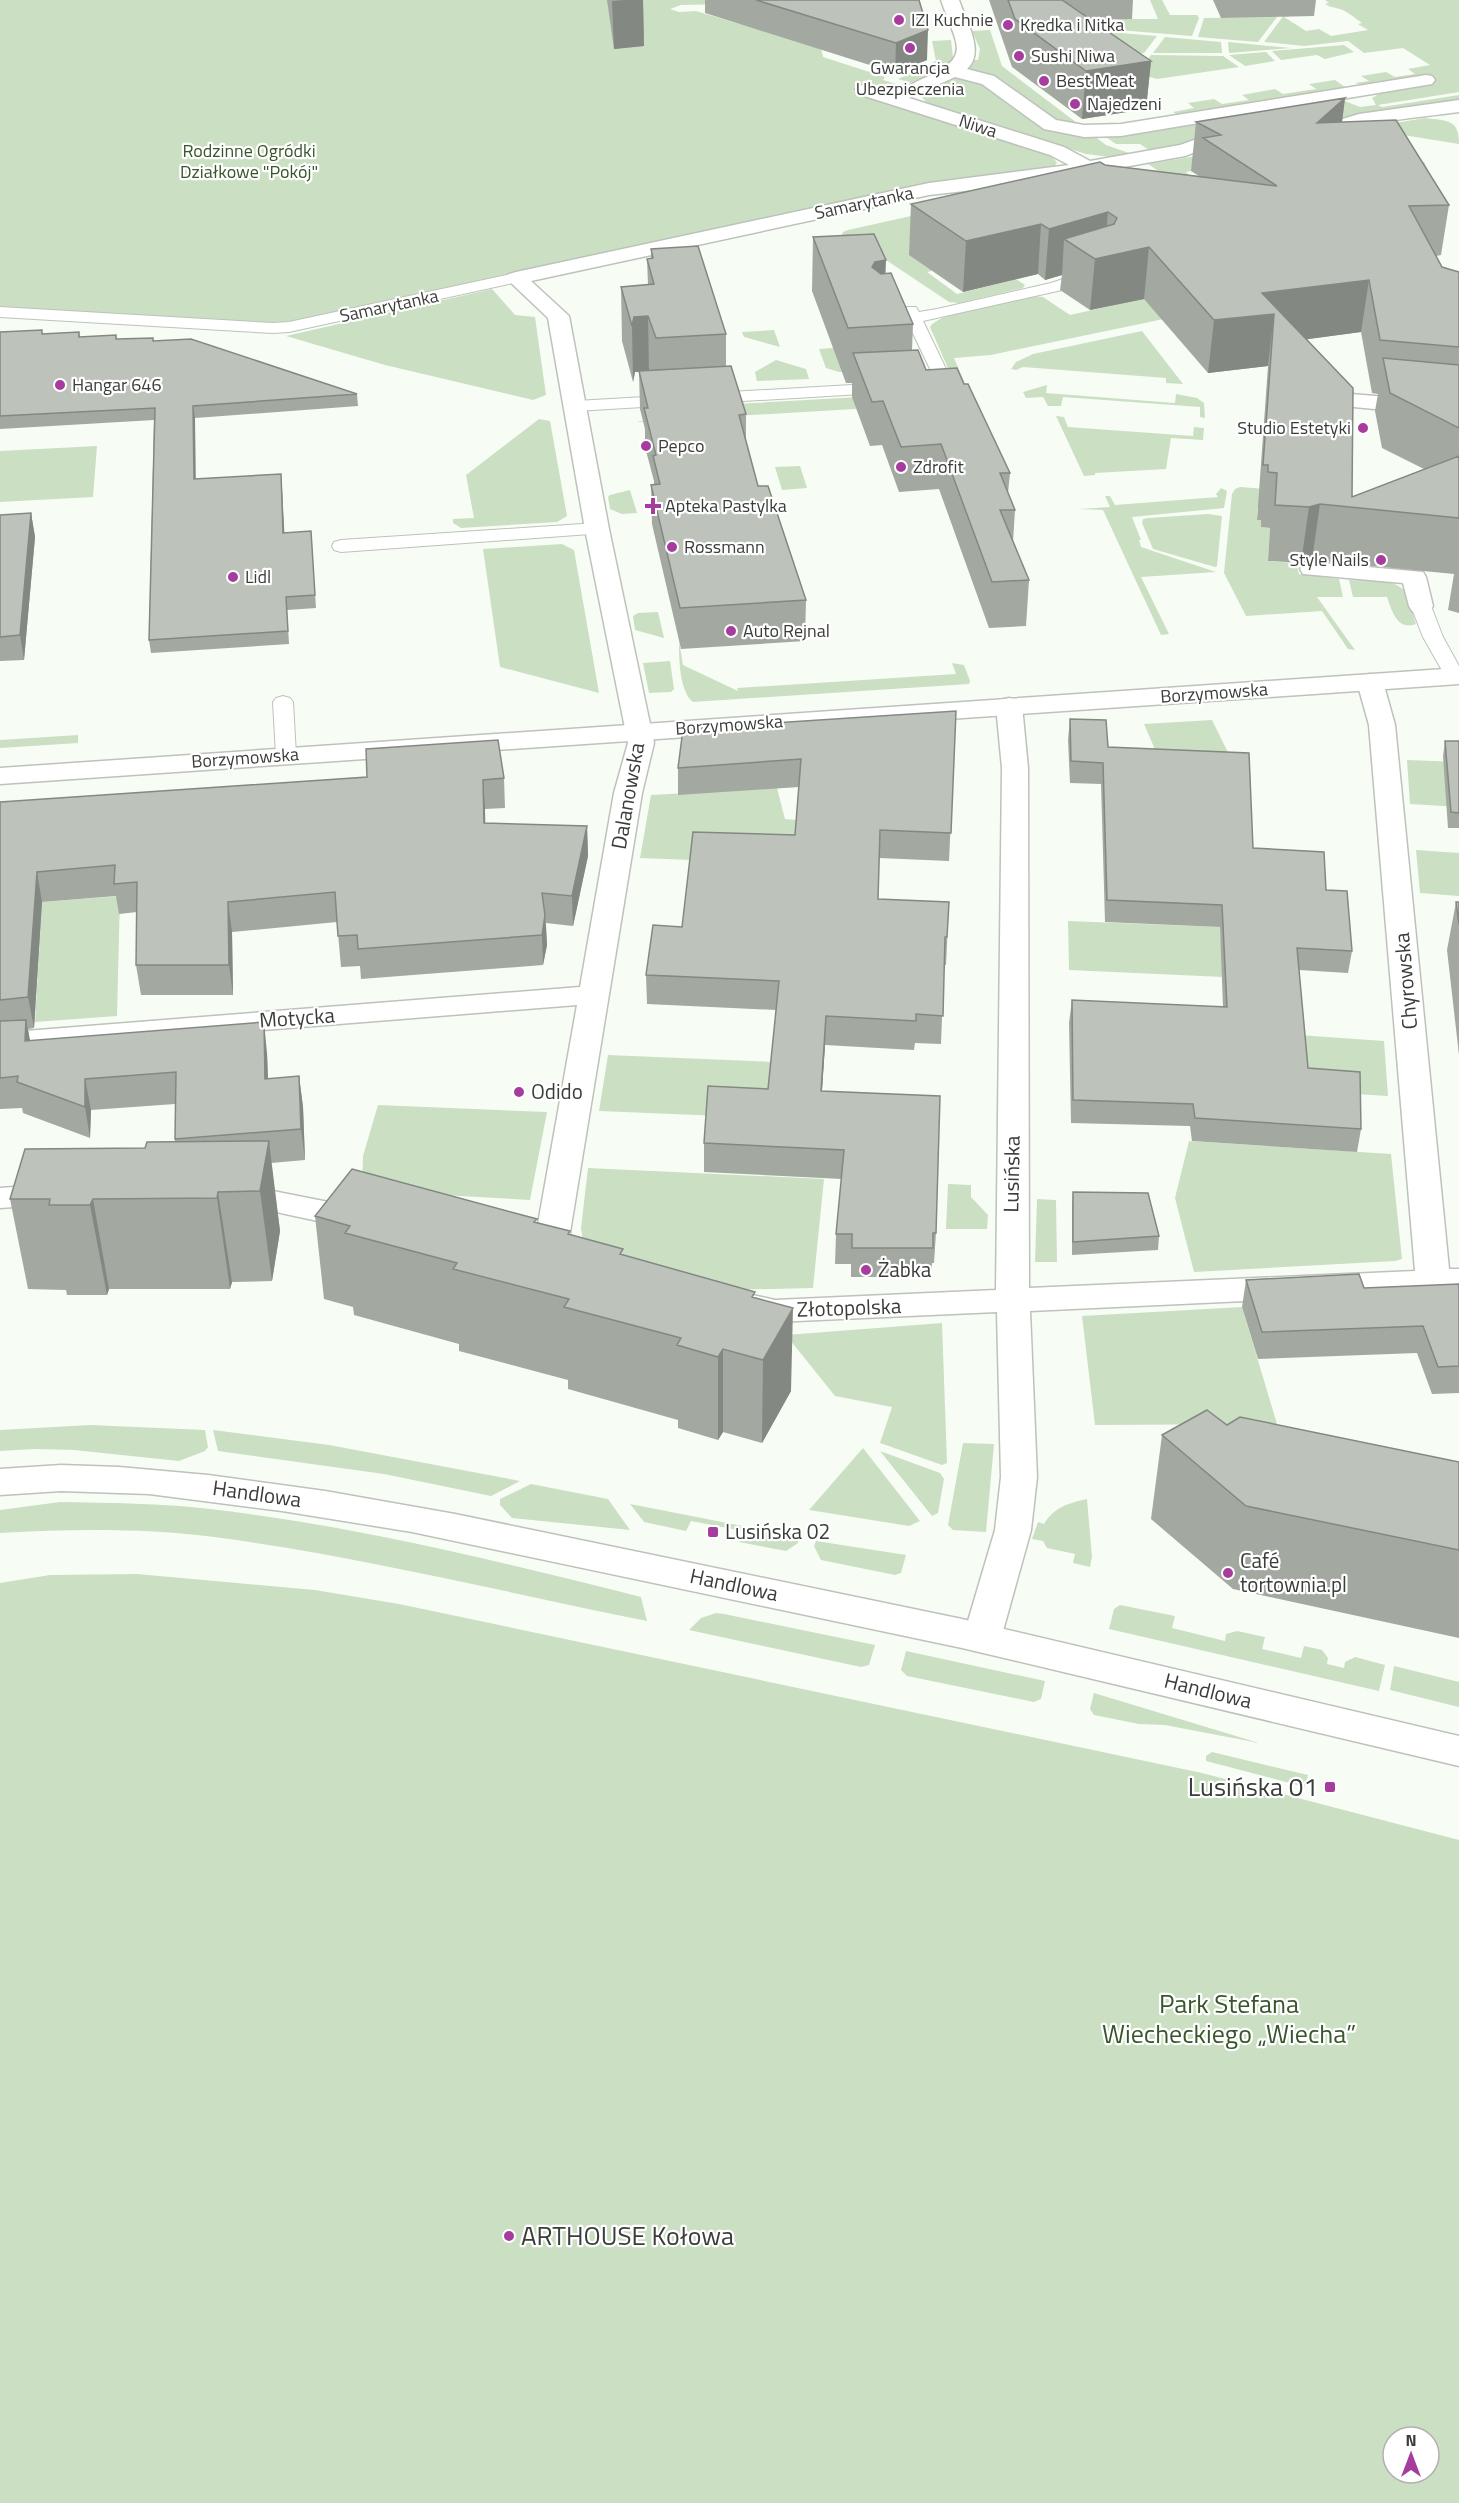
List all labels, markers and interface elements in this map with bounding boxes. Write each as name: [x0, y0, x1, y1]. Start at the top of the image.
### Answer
place label: IZI Kuchnie: [911, 6, 993, 33]
place label: Kredka i Nitka: [1020, 11, 1124, 38]
marker: IZI Kuchnie: [892, 13, 906, 27]
marker: Kredka i Nitka: [1001, 18, 1015, 32]
marker: Gwarancja Ubezpieczenia: [903, 41, 917, 55]
place label: Sushi Niwa: [1031, 42, 1115, 69]
marker: Sushi Niwa: [1012, 49, 1026, 63]
place label: Gwarancja Ubezpieczenia: [856, 54, 964, 102]
place label: Best Meat: [1056, 67, 1135, 94]
marker: Best Meat: [1037, 74, 1051, 88]
place label: Najedzeni: [1087, 90, 1162, 117]
marker: Najedzeni: [1068, 97, 1082, 111]
street label: Niwa: [956, 107, 1001, 144]
park label: Rodzinne Ogródki Działkowe "Pokój": [180, 137, 318, 185]
street label: Samarytanka: [812, 179, 916, 226]
street label: Samarytanka: [337, 282, 441, 329]
place label: Hangar 646: [72, 371, 162, 398]
marker: Hangar 646: [53, 378, 67, 392]
place label: Studio Estetyki: [1237, 414, 1351, 441]
marker: Studio Estetyki: [1356, 421, 1370, 435]
place label: Pepco: [658, 432, 704, 459]
marker: Pepco: [639, 439, 653, 453]
place label: Zdrofit: [913, 453, 964, 480]
marker: Zdrofit: [894, 460, 908, 474]
place label: Apteka Pastylka: [665, 492, 787, 519]
marker: Apteka Pastylka: [646, 499, 660, 513]
place label: Rossmann: [684, 533, 765, 560]
marker: Rossmann: [665, 540, 679, 554]
place label: Style Nails: [1290, 546, 1369, 573]
marker: Style Nails: [1374, 553, 1388, 567]
place label: Lidl: [245, 563, 271, 590]
marker: Lidl: [226, 570, 240, 584]
place label: Auto Rejnal: [743, 617, 830, 644]
marker: Auto Rejnal: [724, 624, 738, 638]
street label: Borzymowska: [1159, 675, 1269, 710]
street label: Borzymowska: [674, 707, 784, 742]
street label: Dalanowska: [602, 739, 652, 852]
street label: Borzymowska: [190, 740, 300, 775]
street label: Chyrowska: [1385, 931, 1425, 1031]
street label: Motycka: [258, 998, 336, 1036]
place label: Odido: [531, 1075, 583, 1107]
marker: Odido: [512, 1085, 526, 1099]
street label: Lusińska: [994, 1135, 1028, 1213]
place label: Żabka: [878, 1253, 932, 1285]
marker: Żabka: [859, 1263, 873, 1277]
street label: Złotopolska: [796, 1289, 902, 1325]
street label: Handlowa: [211, 1471, 304, 1515]
place label: Lusińska 02: [725, 1515, 830, 1547]
marker: Lusińska 02: [706, 1525, 720, 1539]
place label: Café tortownia.pl: [1240, 1544, 1347, 1600]
street label: Handlowa: [687, 1559, 782, 1609]
marker: Café tortownia.pl: [1221, 1566, 1235, 1580]
street label: Handlowa: [1161, 1664, 1256, 1716]
place label: Lusińska 01: [1188, 1767, 1318, 1806]
marker: Lusińska 01: [1323, 1780, 1337, 1794]
park label: Park Stefana Wiecheckiego „Wiecha”: [1102, 1984, 1356, 2053]
place label: ARTHOUSE Kołowa: [521, 2216, 734, 2255]
marker: ARTHOUSE Kołowa: [502, 2229, 516, 2243]
north arrow: [1381, 2425, 1441, 2485]
text: N: [1405, 2428, 1417, 2452]

